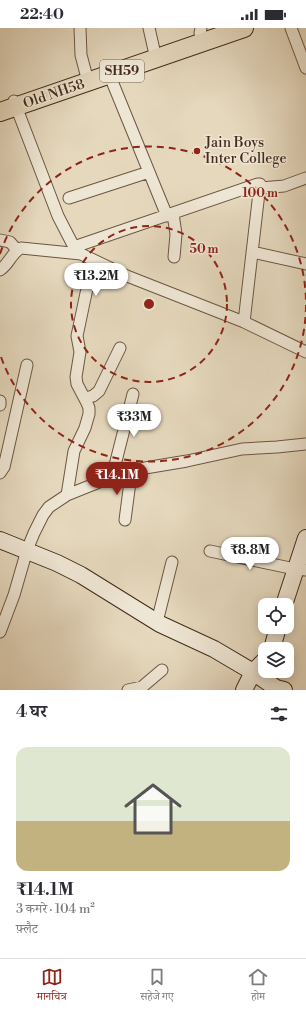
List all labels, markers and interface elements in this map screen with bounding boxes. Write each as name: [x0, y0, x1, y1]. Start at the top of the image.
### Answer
text: 22:40: [20, 5, 64, 24]
road number: SH59: [100, 60, 144, 82]
street label: Old NH58: [21, 75, 87, 113]
place label: Jain Boys Inter College: [204, 134, 287, 168]
marker: Jain Boys Inter College: [192, 146, 202, 156]
text: 100 m: [242, 186, 278, 201]
text: 50 m: [189, 242, 219, 257]
pin: ₹13.2M: [63, 263, 129, 297]
text: ₹13.2M: [73, 268, 119, 284]
centre of rings: [142, 297, 156, 311]
pin: ₹33M: [110, 404, 158, 438]
text: ₹33M: [116, 409, 152, 425]
pin: ₹14.1M: [84, 462, 150, 496]
text: ₹14.1M: [95, 467, 139, 483]
pin: ₹8.8M: [222, 537, 278, 571]
text: ₹8.8M: [230, 542, 270, 558]
map controls: [258, 598, 294, 678]
button: locate: [258, 598, 294, 634]
button: layers: [258, 642, 294, 678]
text: 4 घर: [16, 701, 47, 723]
icon: filters: [268, 703, 290, 725]
icon: home: [117, 773, 189, 845]
text: ₹14.1M: [16, 879, 74, 901]
text: 3 कमरे · 104 m²: [16, 901, 95, 917]
text: फ़्लैट: [16, 921, 38, 937]
tab: मानचित्र: [37, 966, 67, 1007]
tab: सहेजे गए: [140, 966, 174, 1007]
tab: होम: [247, 966, 269, 1007]

